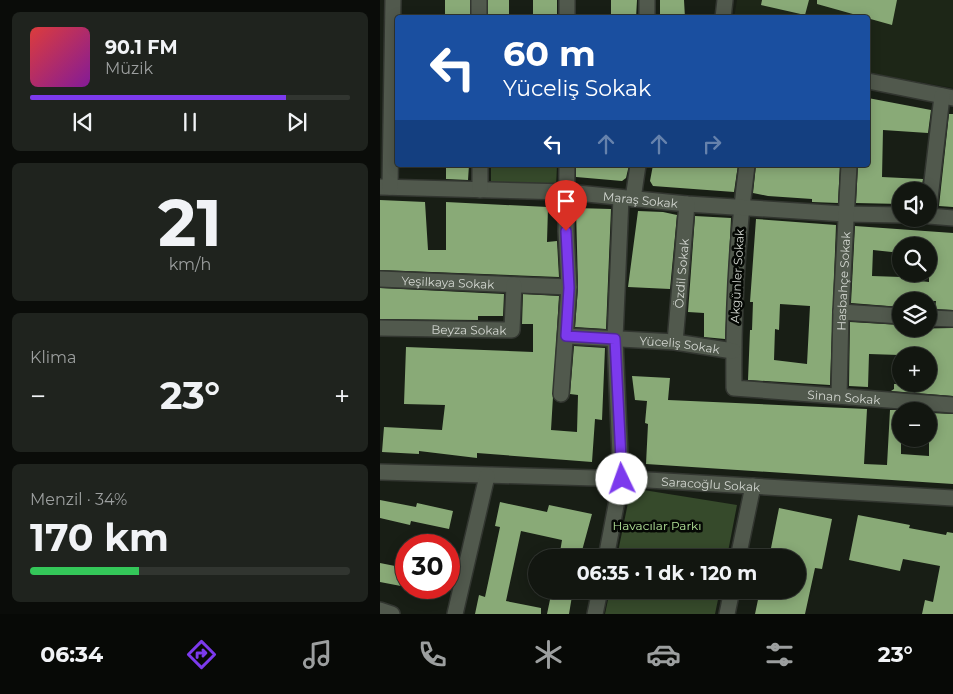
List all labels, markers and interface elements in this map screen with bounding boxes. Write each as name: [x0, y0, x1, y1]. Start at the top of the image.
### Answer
text: 60 m: [503, 32, 596, 75]
icon: left: [420, 35, 485, 100]
text: 90.1 FM: [105, 36, 178, 59]
text: Müzik: [105, 59, 153, 78]
text: Yüceliş Sokak: [503, 75, 651, 102]
icon: previous: [69, 108, 97, 136]
icon: pause: [176, 108, 204, 136]
icon: next: [283, 108, 311, 136]
icon: left: [539, 130, 567, 158]
icon: ahead: [592, 130, 620, 158]
icon: ahead: [645, 130, 673, 158]
icon: right: [698, 130, 726, 158]
pin: [545, 180, 587, 231]
map controls: [892, 182, 937, 447]
button: sound: [892, 182, 937, 227]
text: 21: [158, 183, 222, 262]
icon: arrive: [552, 187, 580, 215]
street label: Maraş Sokak: [602, 188, 680, 211]
street label: Akgünler Sokak: [727, 228, 747, 324]
street label: Hasbahçe Sokak: [833, 230, 853, 331]
street label: Özdil Sokak: [670, 237, 692, 309]
button: search: [892, 237, 937, 282]
text: km/h: [169, 255, 211, 274]
street label: Yeşilkaya Sokak: [401, 272, 496, 291]
button: layers: [892, 292, 937, 337]
street label: Beyza Sokak: [431, 321, 508, 337]
street label: Yüceliş Sokak: [639, 333, 722, 356]
button: +: [892, 347, 937, 392]
text: Klima: [30, 348, 76, 367]
text: 23°: [160, 372, 220, 419]
text: −: [30, 379, 46, 413]
text: +: [334, 379, 350, 413]
street label: Sinan Sokak: [807, 386, 882, 407]
button: −: [892, 402, 937, 447]
position arrow: [595, 452, 647, 504]
street label: Saracoğlu Sokak: [661, 473, 761, 494]
text: Menzil · 34%: [30, 490, 127, 509]
text: 170 km: [30, 514, 169, 561]
park label: Havacılar Parkı: [613, 518, 701, 533]
speed limit sign: 30: [395, 534, 460, 599]
text: 06:35 · 1 dk · 120 m: [577, 562, 757, 585]
icon: directions: [184, 637, 219, 672]
icon: music: [300, 637, 335, 672]
icon: phone: [415, 637, 450, 672]
icon: climate: [531, 637, 566, 672]
icon: car: [646, 637, 681, 672]
icon: filters: [762, 637, 797, 672]
text: 06:34: [40, 641, 103, 668]
text: 23°: [878, 641, 913, 668]

